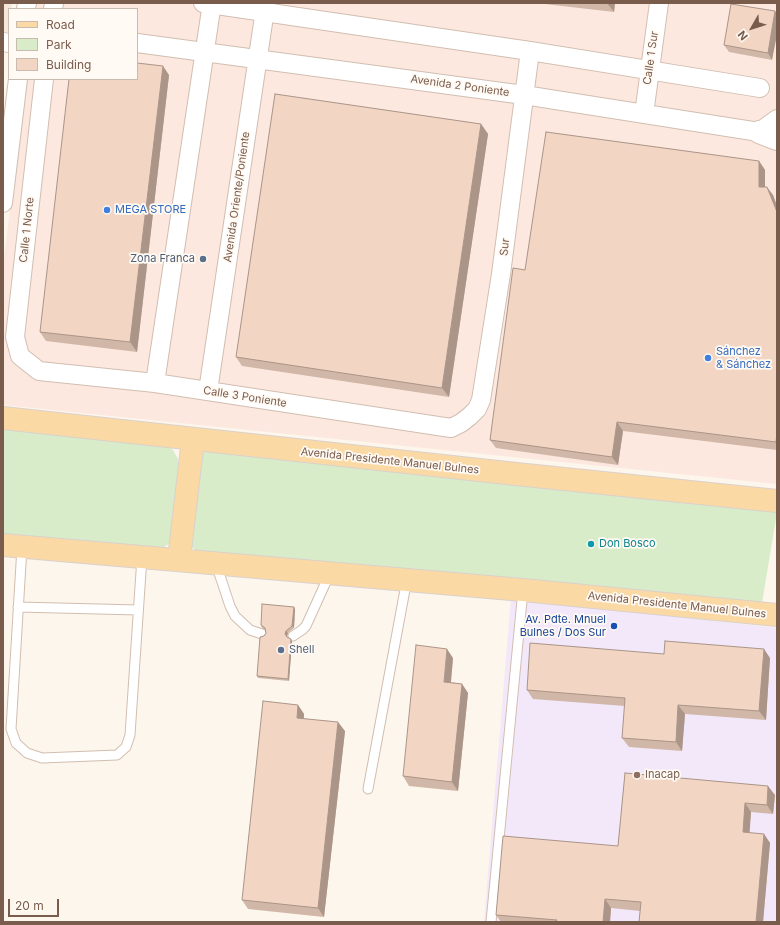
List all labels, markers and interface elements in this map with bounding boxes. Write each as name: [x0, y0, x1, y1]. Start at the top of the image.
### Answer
legend: [8, 8, 138, 80]
north arrow: [732, 8, 772, 48]
text: Road: [46, 17, 75, 32]
text: N: [735, 28, 751, 43]
street label: Calle 1 Sur: [641, 30, 661, 86]
text: Park: [46, 37, 72, 52]
text: Building: [46, 57, 91, 72]
street label: Avenida 2 Poniente: [410, 73, 510, 99]
street label: Avenida Oriente/Poniente: [221, 131, 253, 263]
street label: Calle 1 Norte: [17, 197, 37, 263]
place label: MEGA STORE: [115, 203, 186, 217]
marker: MEGA STORE: [102, 205, 112, 215]
street label: Sur: [497, 237, 513, 257]
place label: Zona Franca: [130, 252, 195, 266]
marker: Zona Franca: [198, 254, 208, 264]
place label: Sánchez & Sánchez: [716, 345, 771, 371]
marker: Sánchez & Sánchez: [703, 353, 713, 363]
street label: Calle 3 Poniente: [202, 384, 288, 410]
street label: Avenida Presidente Manuel Bulnes: [300, 445, 480, 477]
place label: Don Bosco: [599, 537, 656, 551]
marker: Don Bosco: [586, 539, 596, 549]
street label: Avenida Presidente Manuel Bulnes: [587, 589, 767, 621]
place label: Av. Pdte. Mnuel Bulnes / Dos Sur: [520, 613, 606, 639]
marker: Av. Pdte. Mnuel Bulnes / Dos Sur: [609, 621, 619, 631]
place label: Shell: [289, 643, 314, 657]
marker: Shell: [276, 645, 286, 655]
place label: Inacap: [645, 768, 680, 782]
marker: Inacap: [632, 770, 642, 780]
scale bar: [10, 891, 61, 917]
text: 20 m: [15, 898, 44, 913]

